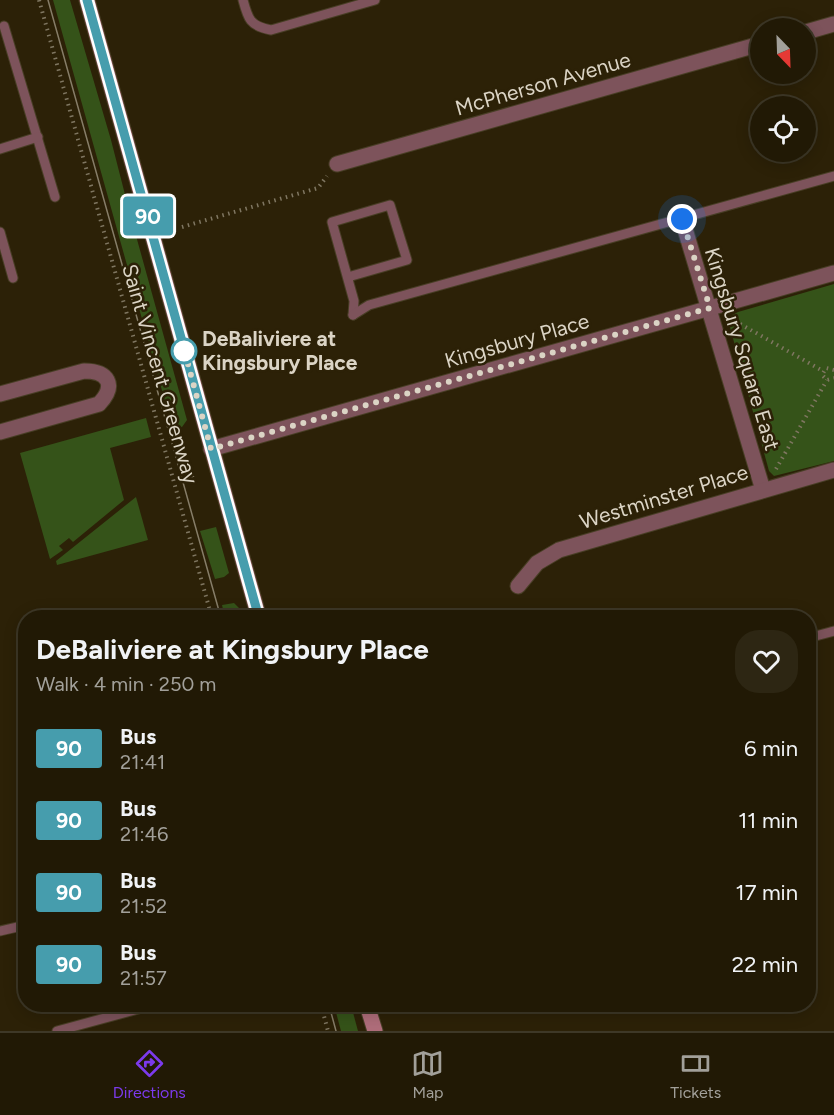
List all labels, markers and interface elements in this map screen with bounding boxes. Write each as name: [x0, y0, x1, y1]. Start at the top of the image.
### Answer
north arrow: [750, 18, 816, 84]
map controls: [750, 18, 816, 162]
street label: McPherson Avenue: [452, 46, 634, 121]
button: locate: [750, 96, 816, 162]
line badge: 90: [121, 196, 175, 236]
text: 90: [135, 204, 161, 229]
your location: [667, 204, 697, 234]
street label: Kingsbury Square East: [700, 244, 785, 453]
street label: Saint Vincent Greenway: [117, 261, 204, 487]
street label: Kingsbury Place: [442, 308, 592, 373]
place label: DeBaliviere at Kingsbury Place: [202, 326, 358, 375]
marker: DeBaliviere at Kingsbury Place: [171, 338, 197, 364]
street label: Westminster Place: [577, 459, 751, 534]
button: heart: [735, 630, 798, 693]
text: DeBaliviere at Kingsbury Place: [36, 632, 429, 666]
text: Walk · 4 min · 250 m: [36, 672, 216, 696]
text: Bus: [120, 723, 156, 750]
text: 6 min: [744, 735, 798, 762]
text: 90: [56, 736, 82, 761]
text: 21:41: [120, 750, 165, 774]
text: Bus: [120, 795, 156, 822]
text: 11 min: [738, 807, 798, 834]
text: 90: [56, 808, 82, 833]
text: 21:46: [120, 822, 168, 846]
text: Bus: [120, 867, 156, 894]
text: 17 min: [736, 879, 798, 906]
text: 90: [56, 880, 82, 905]
text: 21:52: [120, 894, 167, 918]
text: Bus: [120, 939, 156, 966]
text: 22 min: [732, 951, 798, 978]
text: 90: [56, 952, 82, 977]
text: 21:57: [120, 966, 167, 990]
tab: Directions: [113, 1047, 186, 1102]
tab: Map: [411, 1047, 444, 1102]
tab: Tickets: [670, 1047, 721, 1102]

